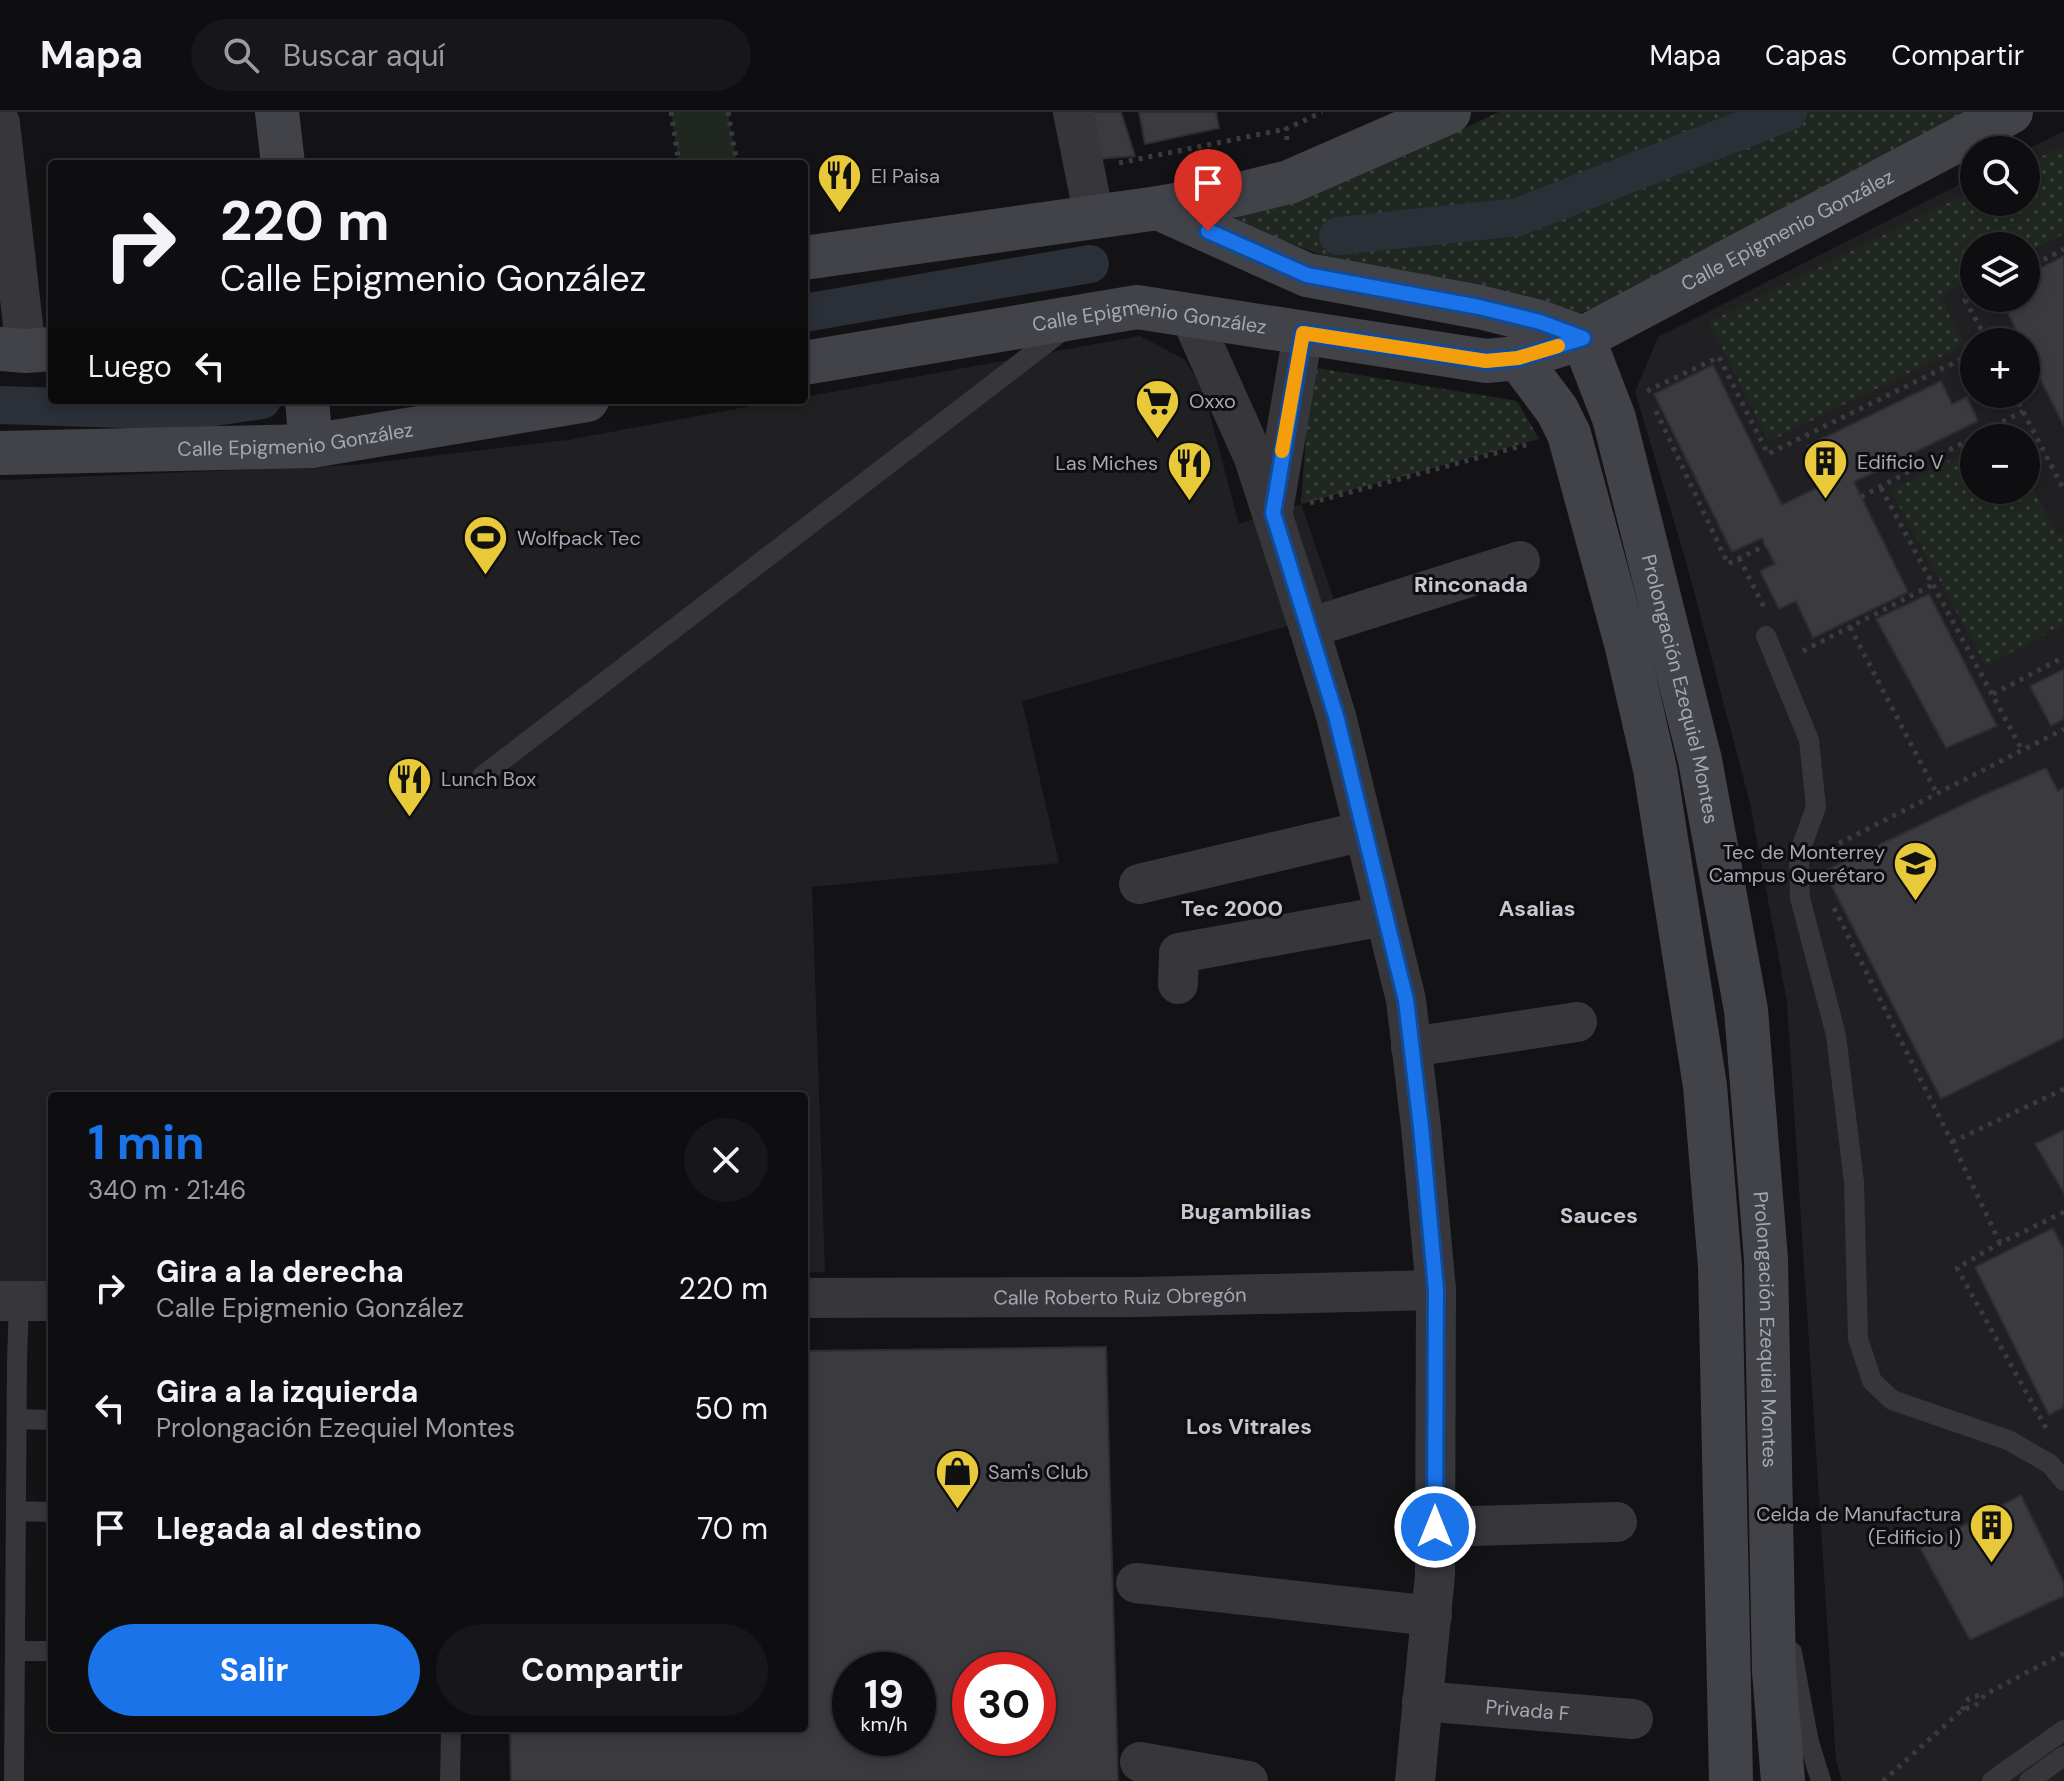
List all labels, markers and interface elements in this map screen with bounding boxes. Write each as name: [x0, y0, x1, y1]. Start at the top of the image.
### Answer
search box: [191, 19, 751, 91]
text: Mapa: [40, 30, 143, 80]
icon: search: [219, 33, 263, 77]
text: Buscar aquí: [283, 36, 445, 75]
text: Mapa: [1650, 37, 1721, 74]
text: Capas: [1765, 37, 1847, 74]
text: Compartir: [1891, 37, 2024, 74]
map controls: [1960, 136, 2040, 504]
button: search: [1960, 136, 2040, 216]
pin: [1174, 149, 1242, 231]
restaurant icon: El Paisa: [816, 152, 864, 215]
icon: arrive: [1186, 161, 1230, 205]
place label: El Paisa: [871, 163, 940, 189]
street label: Calle Epigmenio González: [1676, 163, 1898, 297]
text: 220 m: [220, 184, 390, 257]
icon: right: [88, 192, 192, 296]
button: layers: [1960, 232, 2040, 312]
text: Calle Epigmenio González: [220, 255, 646, 302]
street label: Calle Epigmenio González: [1030, 294, 1268, 340]
button: +: [1960, 328, 2040, 408]
icon: left: [188, 344, 232, 388]
text: Luego: [88, 347, 172, 386]
supermarket icon: Oxxo: [1134, 377, 1182, 440]
place label: Oxxo: [1189, 388, 1236, 414]
street label: Calle Epigmenio González: [177, 416, 415, 462]
button: −: [1960, 424, 2040, 504]
building icon: Edificio V: [1802, 438, 1850, 501]
restaurant icon: Las Miches: [1165, 439, 1213, 502]
place label: Edificio V: [1857, 449, 1944, 475]
place label: Las Miches: [1055, 450, 1158, 476]
sports icon: Wolfpack Tec: [462, 514, 510, 577]
place label: Wolfpack Tec: [517, 525, 641, 551]
street label: Prolongación Ezequiel Montes: [1636, 552, 1724, 826]
district label: Rinconada: [1414, 570, 1528, 599]
restaurant icon: Lunch Box: [386, 755, 434, 818]
place label: Lunch Box: [441, 766, 536, 792]
place label: Tec de Monterrey Campus Querétaro: [1709, 839, 1885, 888]
school or university icon: Tec de Monterrey Campus Querétaro: [1892, 840, 1940, 903]
district label: Tec 2000: [1181, 894, 1283, 923]
district label: Asalias: [1499, 894, 1575, 923]
text: 1 min: [88, 1111, 205, 1174]
button: close: [684, 1118, 768, 1202]
text: 340 m · 21:46: [88, 1173, 246, 1207]
street label: Prolongación Ezequiel Montes: [1748, 1191, 1783, 1468]
district label: Bugambilias: [1180, 1197, 1312, 1226]
district label: Sauces: [1560, 1201, 1638, 1230]
text: Gira a la derecha: [156, 1252, 404, 1291]
icon: right: [88, 1266, 132, 1310]
text: 220 m: [679, 1269, 768, 1308]
street label: Calle Roberto Ruiz Obregón: [993, 1281, 1247, 1310]
text: Calle Epigmenio González: [156, 1291, 464, 1325]
text: Gira a la izquierda: [156, 1372, 418, 1411]
icon: left: [88, 1386, 132, 1430]
text: 50 m: [694, 1389, 768, 1428]
text: Prolongación Ezequiel Montes: [156, 1411, 515, 1445]
district label: Los Vitrales: [1186, 1412, 1312, 1441]
shop icon: Sam's Club: [933, 1448, 981, 1511]
place label: Sam's Club: [988, 1459, 1089, 1485]
position arrow: [1393, 1485, 1477, 1569]
place label: Celda de Manufactura (Edificio I): [1756, 1501, 1961, 1550]
building icon: Celda de Manufactura (Edificio I): [1968, 1502, 2016, 1565]
icon: arrive: [88, 1506, 132, 1550]
text: Llegada al destino: [156, 1509, 422, 1548]
text: 70 m: [697, 1509, 768, 1548]
button: Salir: [88, 1624, 420, 1716]
button: Compartir: [436, 1624, 768, 1716]
speed limit sign: 30: [952, 1652, 1056, 1756]
text: 19: [864, 1668, 904, 1720]
street label: Privada F: [1485, 1693, 1571, 1727]
text: km/h: [860, 1711, 908, 1737]

